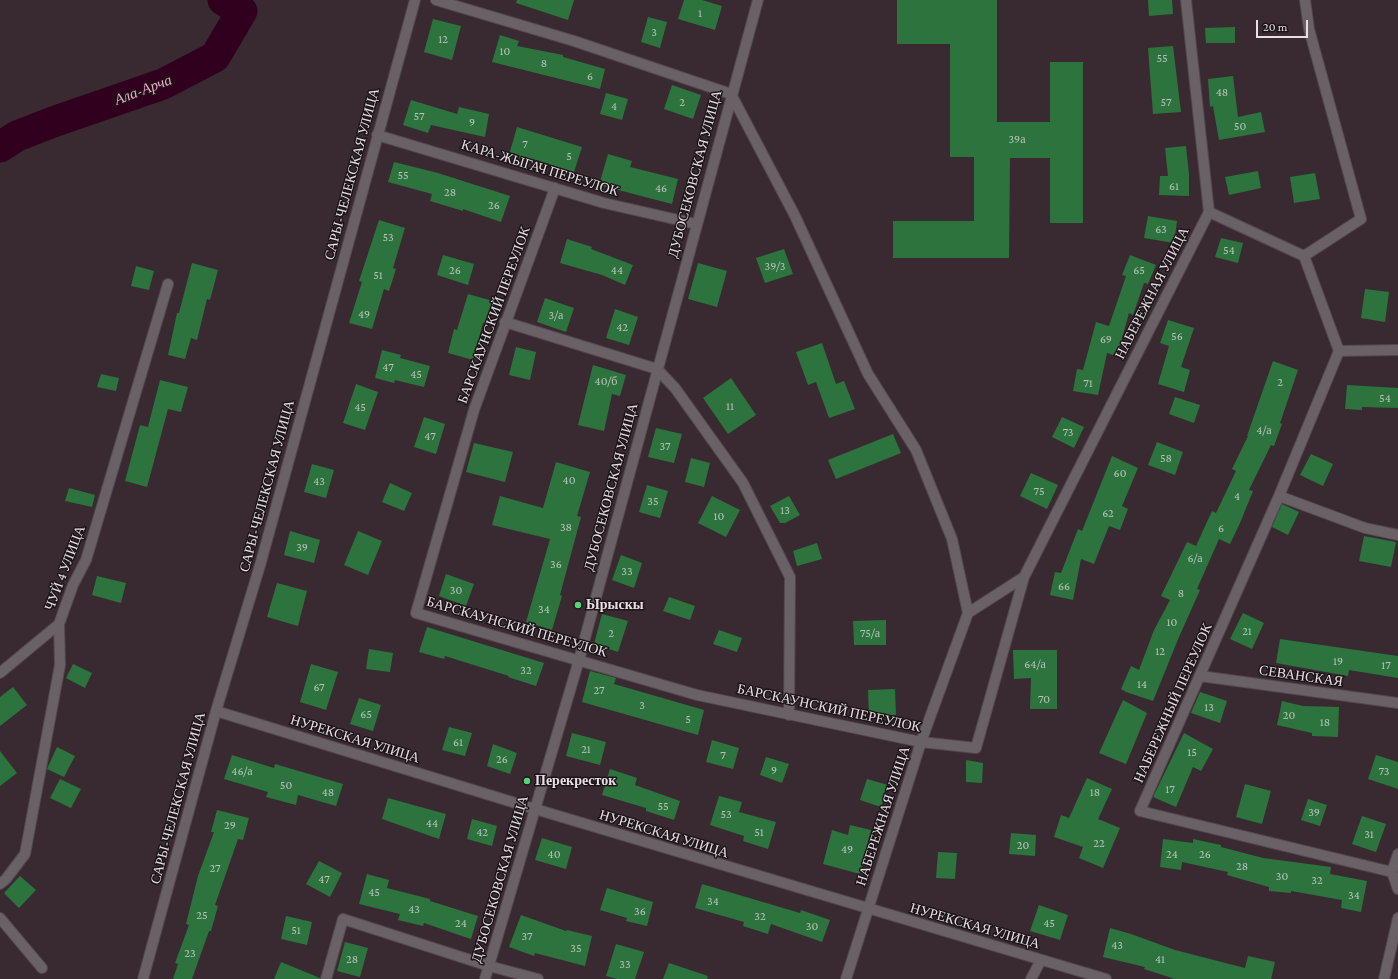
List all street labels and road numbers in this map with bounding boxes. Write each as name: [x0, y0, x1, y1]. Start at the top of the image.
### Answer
street label: САРЫ-ЧЕЛЕКСКАЯ УЛИЦА: [321, 86, 383, 262]
street label: ДУБОСЕКОВСКАЯ УЛИЦА: [664, 88, 726, 260]
street label: КАРА-ЖЫГАЧ ПЕРЕУЛОК: [459, 136, 621, 200]
street label: БАРСКАУНСКИЙ ПЕРЕУЛОК: [454, 224, 534, 406]
street label: НАБЕРЕЖНАЯ УЛИЦА: [1111, 224, 1193, 362]
street label: САРЫ-ЧЕЛЕКСКАЯ УЛИЦА: [236, 398, 298, 574]
street label: ДУБОСЕКОВСКАЯ УЛИЦА: [580, 401, 642, 573]
street label: ЧУЙ 4 УЛИЦА: [41, 523, 89, 613]
street label: БАРСКАУНСКИЙ ПЕРЕУЛОК: [425, 593, 609, 661]
street label: НАБЕРЕЖНЫЙ ПЕРЕУЛОК: [1130, 621, 1216, 785]
street label: СЕВАНСКАЯ: [1258, 662, 1344, 690]
street label: БАРСКАУНСКИЙ ПЕРЕУЛОК: [736, 680, 922, 736]
street label: САРЫ-ЧЕЛЕКСКАЯ УЛИЦА: [147, 710, 209, 886]
street label: НУРЕКСКАЯ УЛИЦА: [288, 711, 422, 767]
street label: НАБЕРЕЖНАЯ УЛИЦА: [852, 744, 914, 888]
street label: ДУБОСЕКОВСКАЯ УЛИЦА: [468, 793, 532, 965]
street label: НУРЕКСКАЯ УЛИЦА: [597, 806, 731, 862]
street label: НУРЕКСКАЯ УЛИЦА: [908, 899, 1042, 953]

